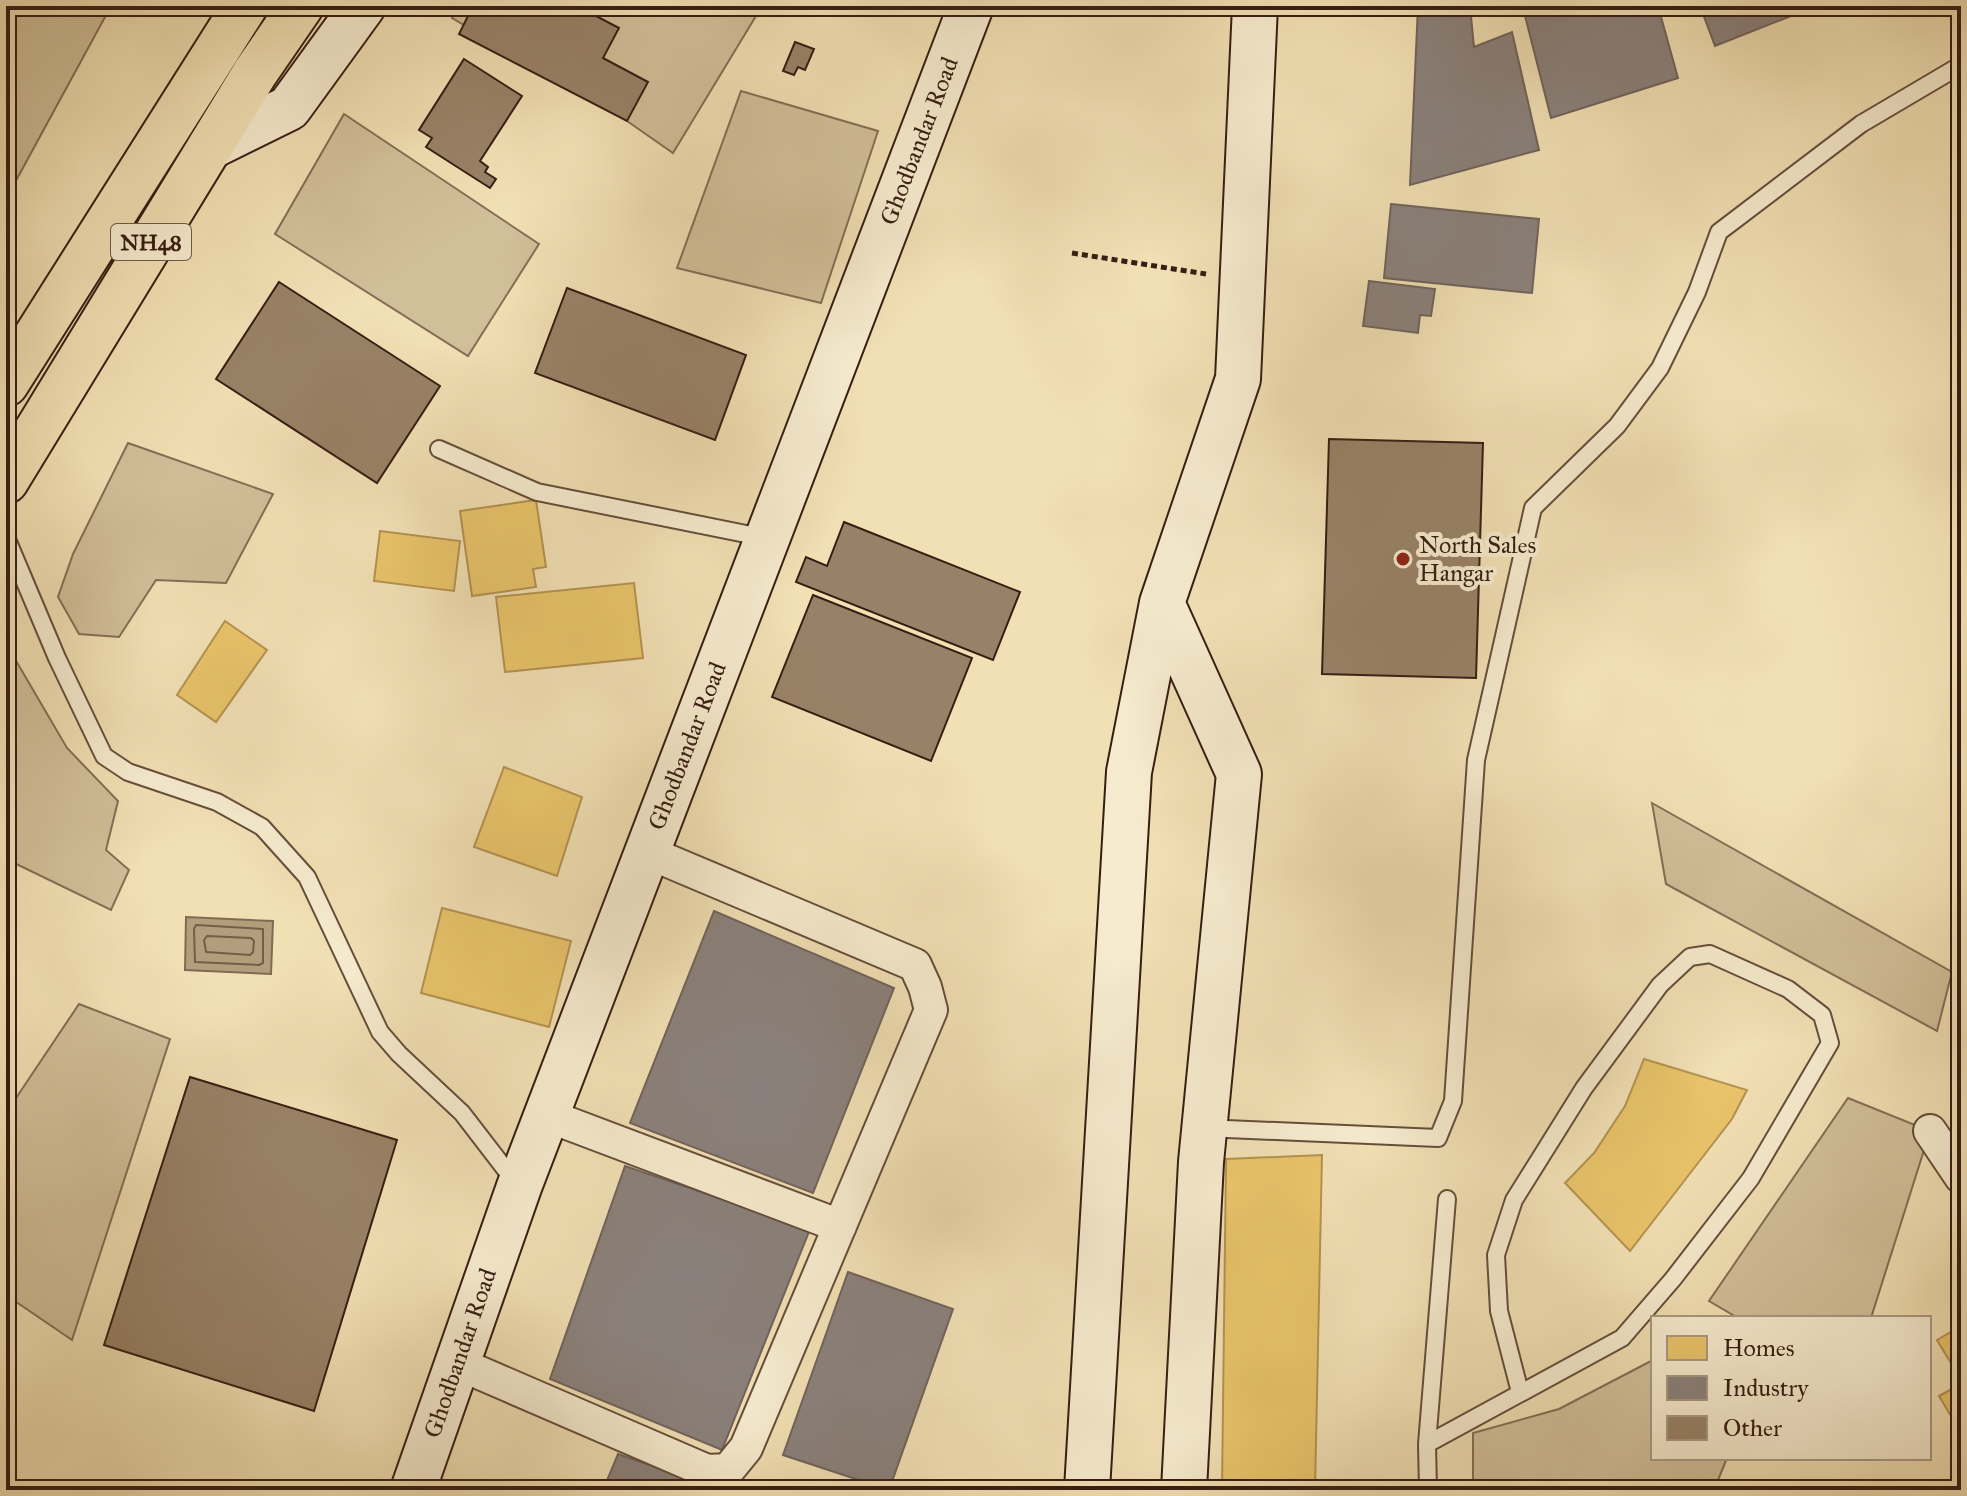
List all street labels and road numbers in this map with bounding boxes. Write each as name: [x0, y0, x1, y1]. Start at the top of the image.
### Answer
street label: Ghodbandar Road: [873, 53, 965, 229]
road number: NH48: [111, 224, 191, 260]
street label: Ghodbandar Road: [641, 658, 733, 834]
street label: Ghodbandar Road: [417, 1264, 503, 1442]

